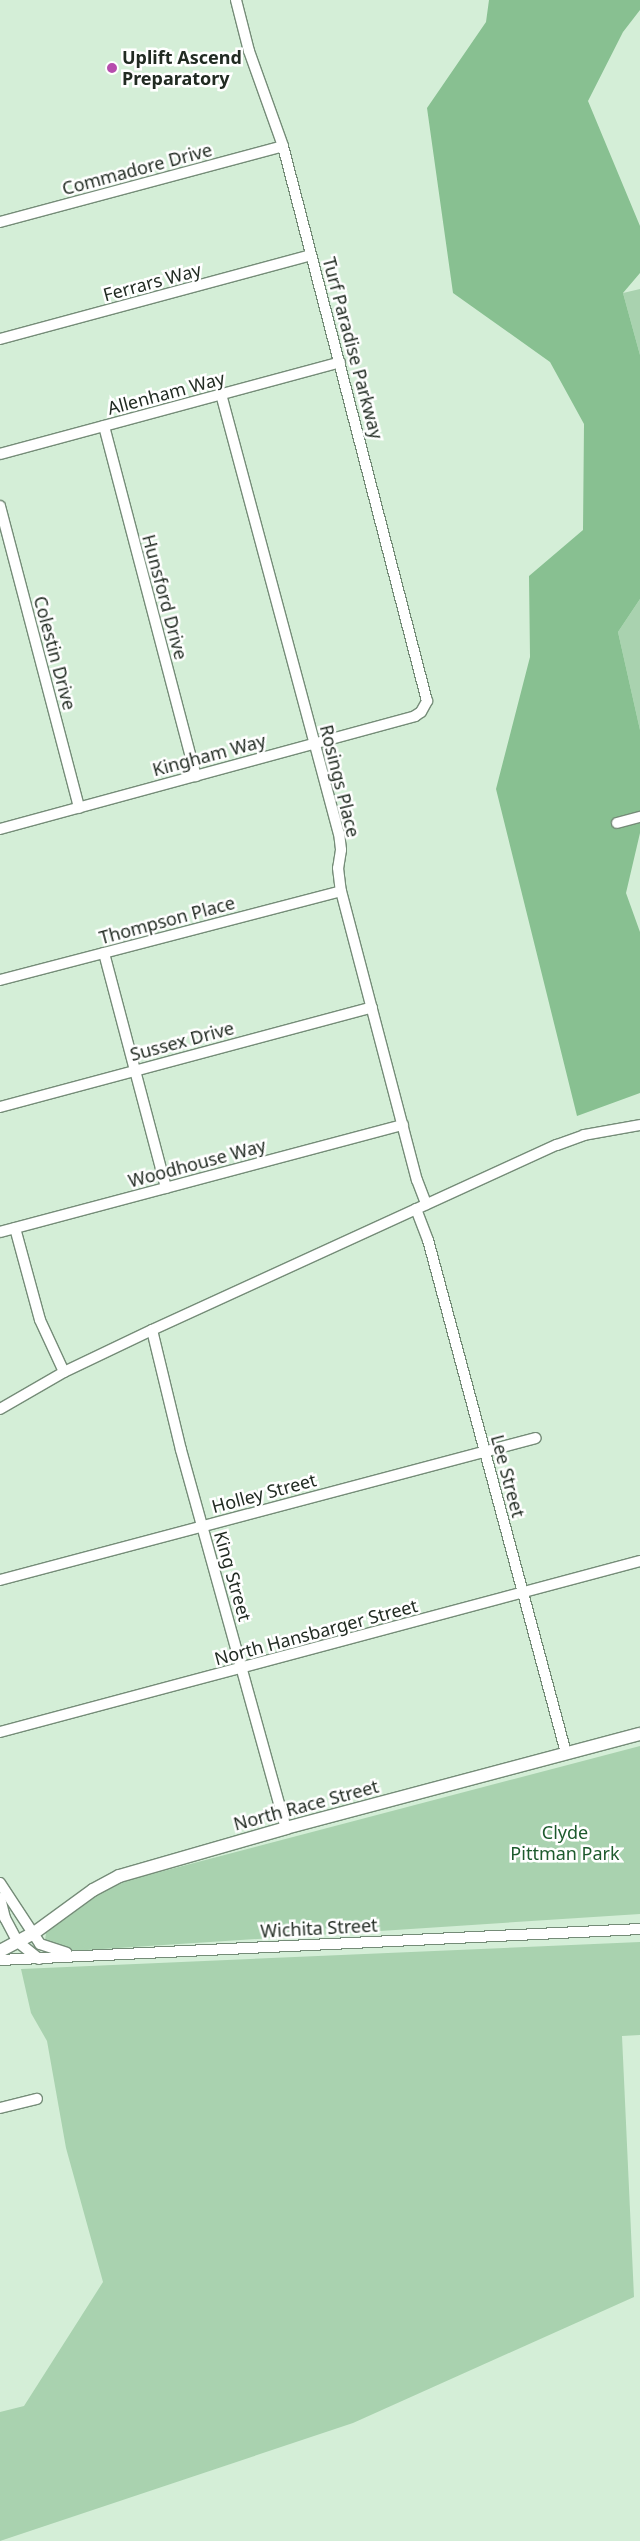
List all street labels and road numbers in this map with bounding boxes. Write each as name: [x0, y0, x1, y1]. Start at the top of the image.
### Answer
street label: Commadore Drive: [60, 139, 214, 199]
street label: Turf Paradise Parkway: [318, 255, 388, 441]
street label: Ferrars Way: [101, 259, 203, 305]
street label: Allenham Way: [105, 367, 227, 419]
street label: Hunsford Drive: [138, 532, 192, 662]
street label: Colestin Drive: [29, 594, 81, 712]
street label: Rosings Place: [316, 722, 364, 840]
street label: Kingham Way: [150, 730, 268, 780]
street label: Thompson Place: [97, 891, 237, 949]
street label: Sussex Drive: [128, 1017, 236, 1065]
street label: Woodhouse Way: [126, 1134, 268, 1192]
street label: Lee Street: [487, 1432, 529, 1520]
street label: Holley Street: [209, 1469, 319, 1517]
street label: King Street: [210, 1528, 256, 1624]
street label: North Hansbarger Street: [212, 1594, 420, 1670]
street label: North Race Street: [231, 1775, 381, 1835]
street label: Wichita Street: [260, 1914, 378, 1942]

